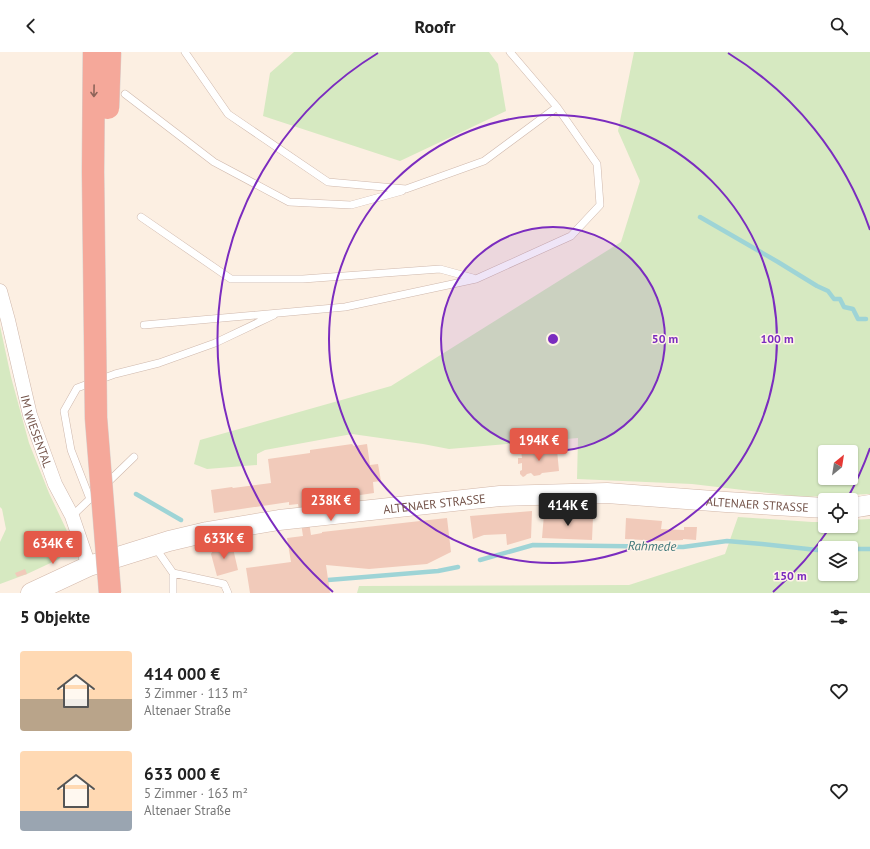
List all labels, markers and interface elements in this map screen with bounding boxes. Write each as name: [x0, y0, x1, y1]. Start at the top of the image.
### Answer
icon: back: [20, 15, 42, 37]
text: Roofr: [414, 15, 456, 38]
icon: search: [828, 15, 850, 37]
one-way arrow: [90, 84, 97, 97]
text: 50 m: [652, 331, 678, 346]
text: 100 m: [760, 331, 794, 346]
centre of rings: [546, 332, 560, 346]
street label: IM WIESENTAL: [18, 393, 56, 470]
pin: 194K €: [506, 428, 572, 462]
text: 194K €: [519, 432, 559, 449]
north arrow: [818, 445, 858, 485]
map controls: [818, 445, 858, 581]
pin: 238K €: [298, 488, 364, 522]
street label: ALTENAER STRASSE: [382, 490, 486, 516]
text: 238K €: [311, 492, 351, 509]
pin: 414K €: [535, 493, 601, 527]
street label: ALTENAER STRASSE: [706, 493, 809, 515]
button: locate: [818, 493, 858, 533]
text: 414K €: [548, 497, 588, 514]
pin: 633K €: [191, 526, 257, 560]
text: 633K €: [204, 530, 244, 547]
pin: 634K €: [20, 531, 86, 565]
text: 634K €: [33, 535, 73, 552]
water label: Rahmede: [628, 537, 676, 555]
button: layers: [818, 541, 858, 581]
text: 150 m: [773, 568, 807, 583]
text: 5 Objekte: [20, 606, 90, 628]
icon: filters: [828, 606, 850, 628]
text: 414 000 €: [144, 663, 220, 685]
icon: home: [52, 667, 100, 715]
icon: heart: [828, 680, 850, 702]
text: 3 Zimmer · 113 m²: [144, 685, 248, 702]
text: Altenaer Straße: [144, 702, 231, 719]
text: 633 000 €: [144, 763, 220, 785]
icon: home: [52, 767, 100, 815]
icon: heart: [828, 780, 850, 802]
text: 5 Zimmer · 163 m²: [144, 785, 248, 802]
text: Altenaer Straße: [144, 802, 231, 819]

